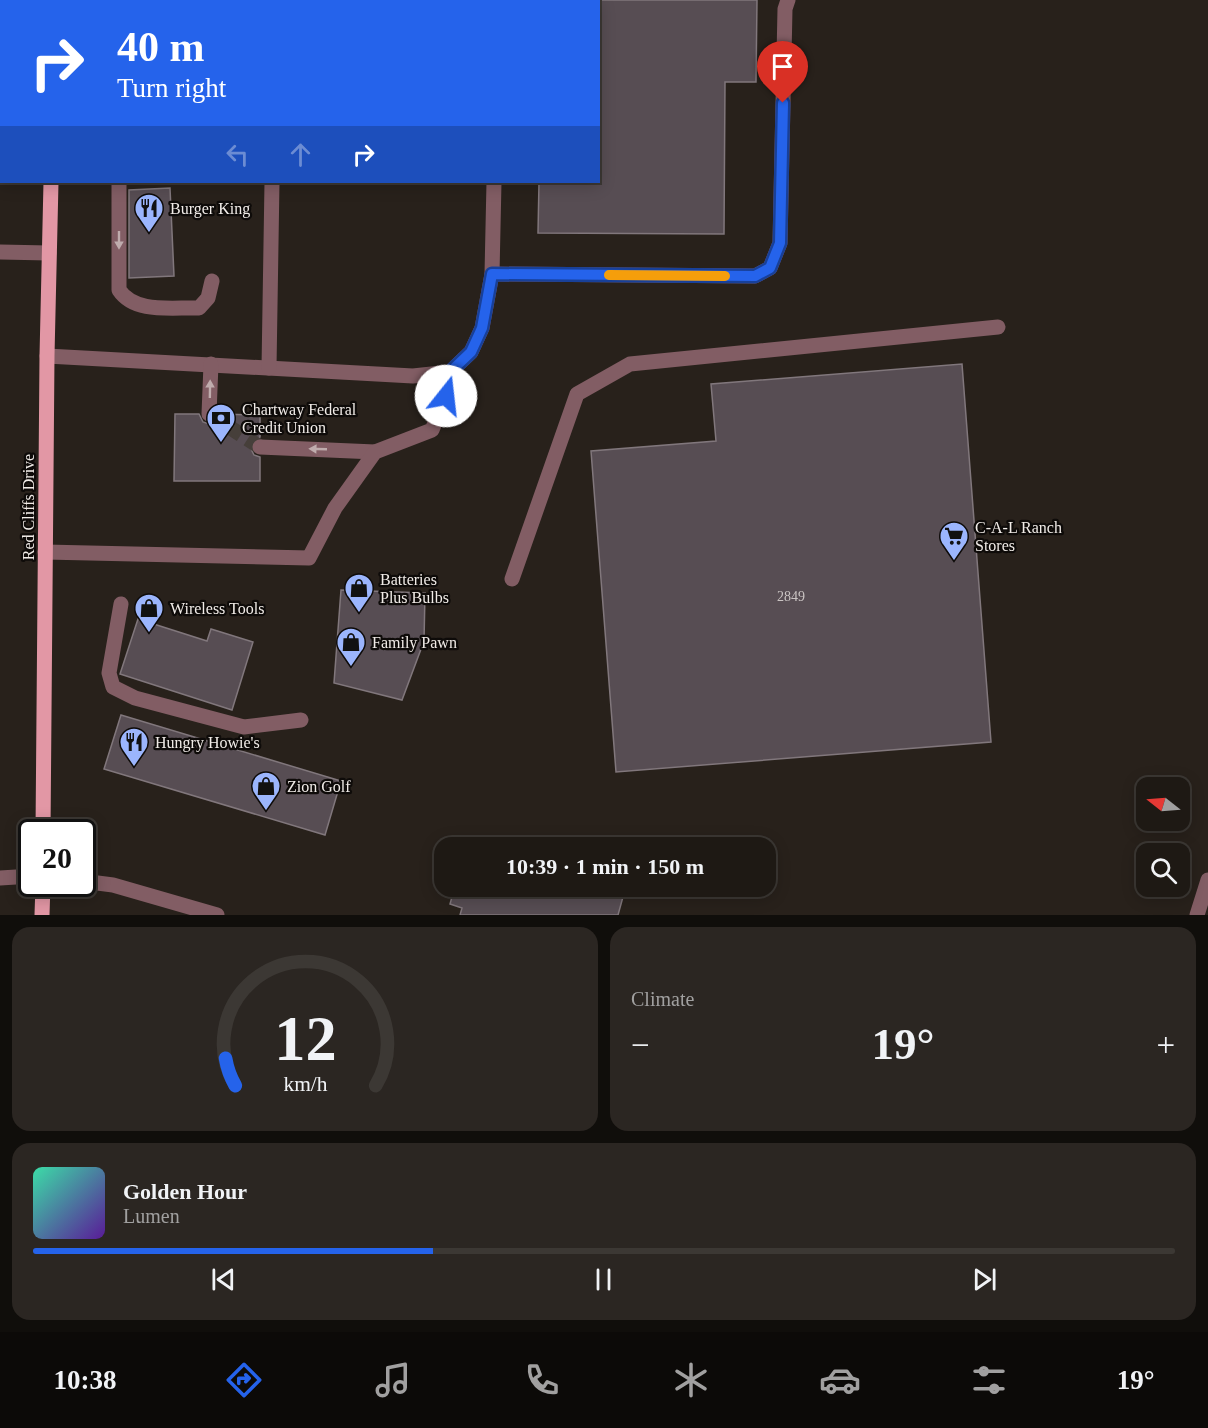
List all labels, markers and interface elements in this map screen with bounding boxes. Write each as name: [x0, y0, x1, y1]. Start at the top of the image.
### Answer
icon: right: [18, 24, 96, 102]
text: 40 m: [117, 24, 205, 70]
pin: [757, 41, 808, 103]
icon: arrive: [766, 50, 799, 83]
text: Turn right: [117, 73, 226, 103]
icon: left: [221, 138, 254, 171]
icon: ahead: [284, 138, 317, 171]
icon: right: [347, 138, 380, 171]
restaurant icon: Burger King: [133, 192, 165, 234]
place label: Burger King: [170, 200, 250, 218]
one-way arrow: [114, 230, 124, 249]
position arrow: [414, 364, 478, 428]
one-way arrow: [205, 380, 215, 399]
place label: Chartway Federal Credit Union: [242, 401, 357, 436]
bank icon: Chartway Federal Credit Union: [205, 402, 237, 444]
one-way arrow: [308, 445, 327, 454]
street label: Red Cliffs Drive: [20, 454, 37, 560]
place label: C-A-L Ranch Stores: [975, 519, 1062, 554]
supermarket icon: C-A-L Ranch Stores: [938, 520, 970, 562]
place label: Batteries Plus Bulbs: [380, 571, 449, 606]
shop icon: Batteries Plus Bulbs: [343, 572, 375, 614]
house number: 2849: [777, 589, 805, 604]
shop icon: Wireless Tools: [133, 592, 165, 634]
place label: Wireless Tools: [170, 600, 264, 617]
shop icon: Family Pawn: [335, 626, 367, 668]
place label: Family Pawn: [372, 634, 457, 652]
restaurant icon: Hungry Howie's: [118, 726, 150, 768]
place label: Hungry Howie's: [155, 734, 260, 752]
shop icon: Zion Golf: [250, 770, 282, 812]
north arrow: [1136, 777, 1190, 831]
map controls: [1136, 777, 1190, 897]
place label: Zion Golf: [287, 778, 351, 795]
speed limit sign: 20: [18, 819, 96, 897]
button: search: [1136, 843, 1190, 897]
text: 10:39 · 1 min · 150 m: [506, 854, 704, 879]
text: Climate: [631, 988, 694, 1010]
text: 12: [274, 1004, 336, 1073]
text: 19°: [872, 1019, 935, 1069]
text: −: [631, 1027, 650, 1063]
text: +: [1156, 1027, 1175, 1063]
text: km/h: [283, 1072, 327, 1096]
text: Golden Hour: [123, 1179, 247, 1204]
text: Lumen: [123, 1205, 180, 1227]
icon: previous: [207, 1263, 240, 1296]
icon: pause: [587, 1263, 620, 1296]
icon: next: [968, 1263, 1001, 1296]
icon: directions: [223, 1359, 265, 1401]
icon: music: [372, 1359, 414, 1401]
icon: phone: [521, 1359, 563, 1401]
icon: climate: [670, 1359, 712, 1401]
icon: car: [819, 1359, 861, 1401]
icon: filters: [968, 1359, 1010, 1401]
text: 10:38: [53, 1365, 116, 1395]
text: 19°: [1117, 1365, 1154, 1395]

